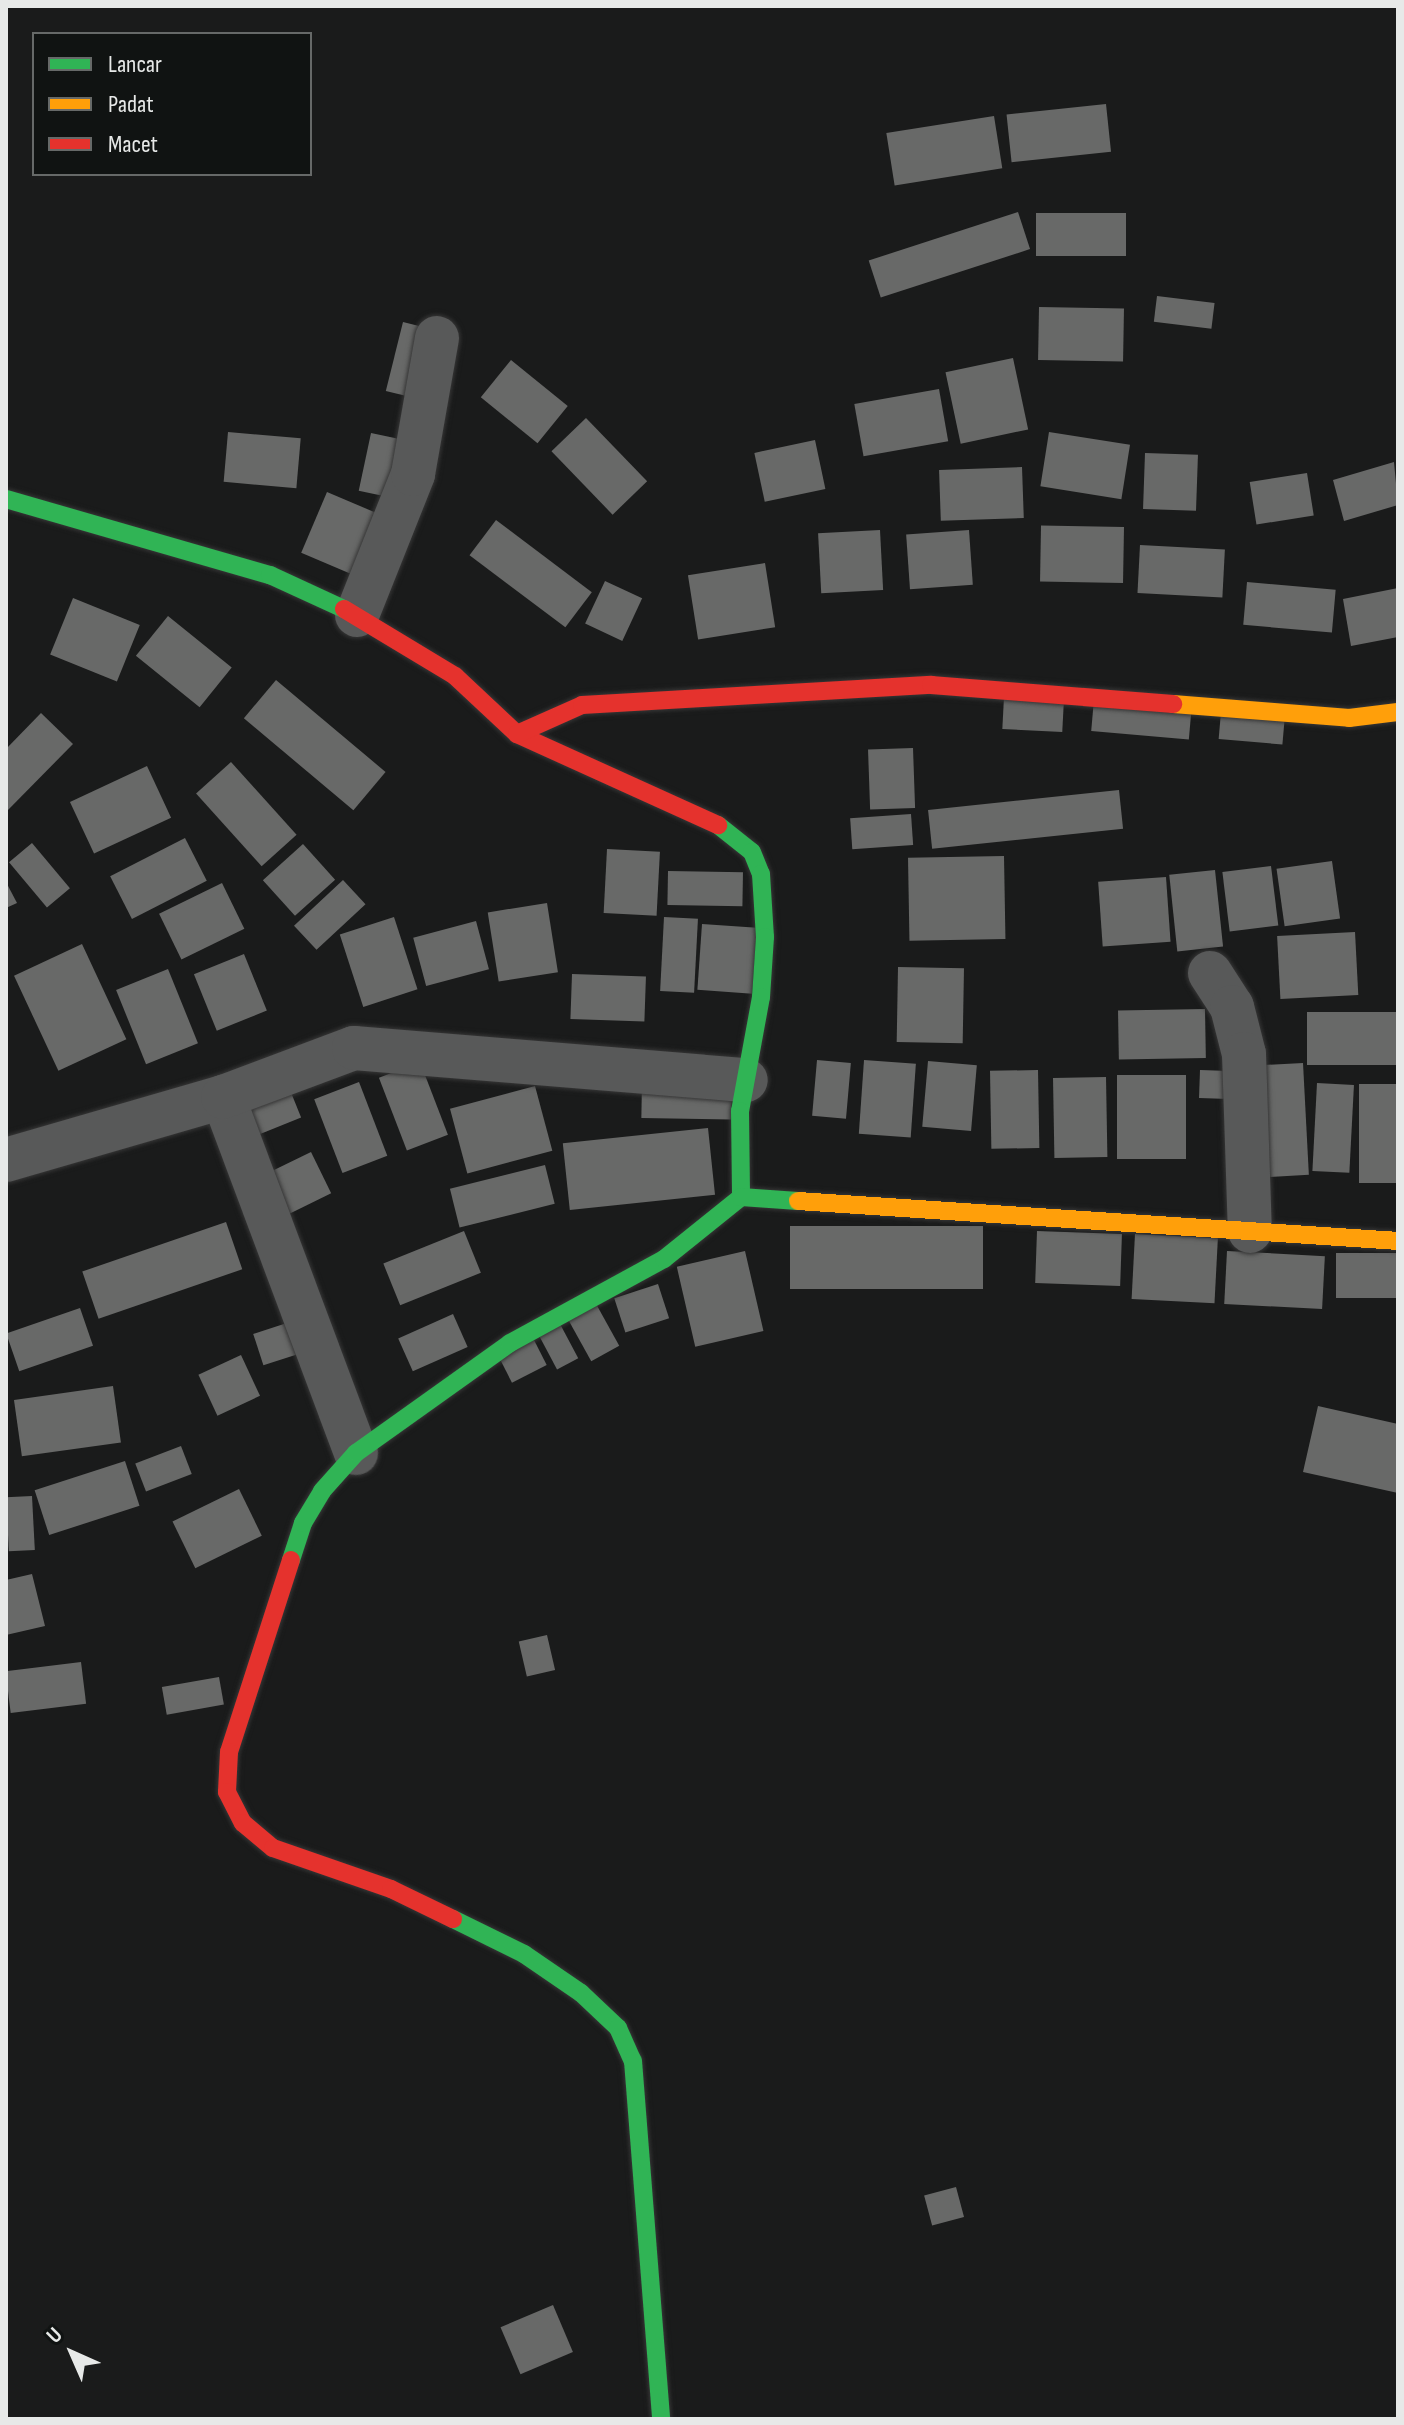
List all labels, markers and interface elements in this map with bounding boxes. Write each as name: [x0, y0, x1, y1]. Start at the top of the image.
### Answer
legend: [32, 32, 312, 176]
text: Lancar: [108, 50, 162, 79]
text: Padat: [108, 90, 154, 119]
text: Macet: [108, 130, 158, 159]
north arrow: [32, 2313, 112, 2393]
text: U: [41, 2322, 68, 2349]

